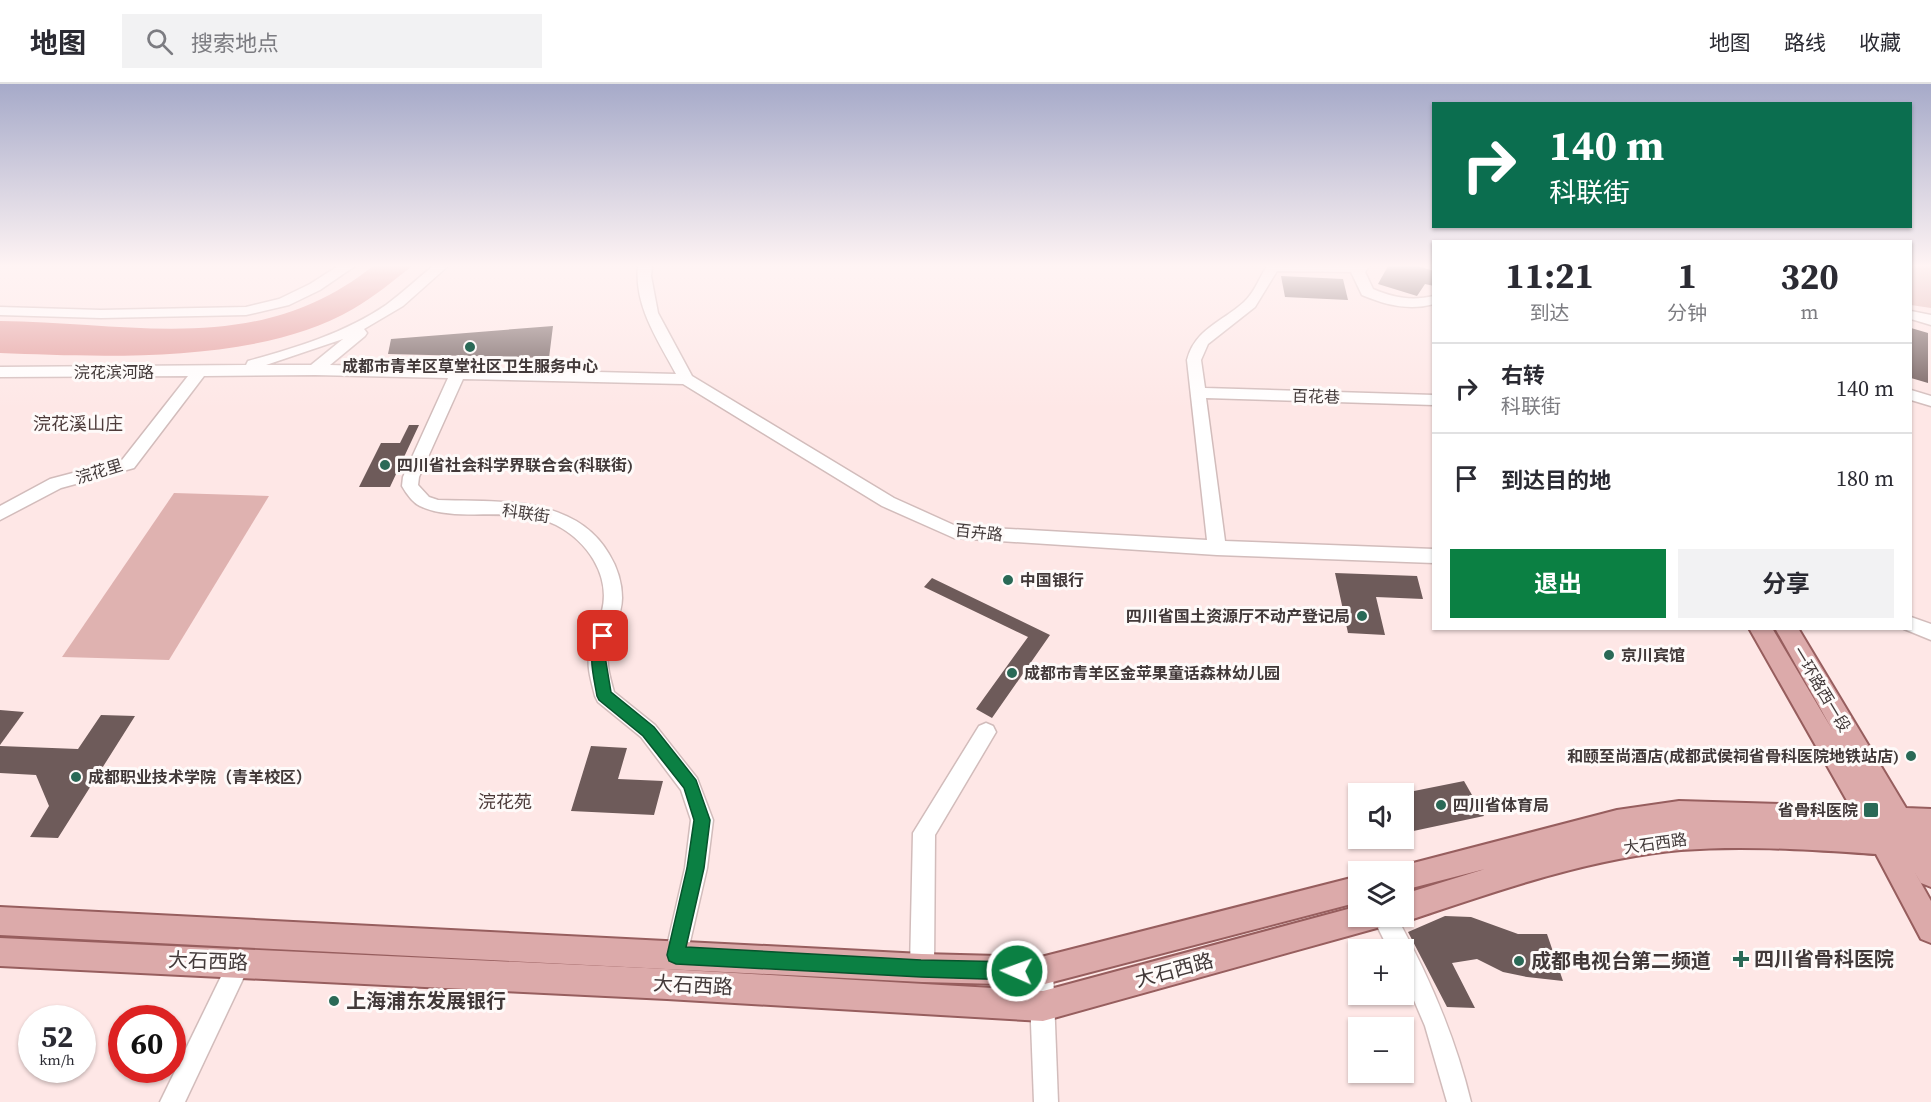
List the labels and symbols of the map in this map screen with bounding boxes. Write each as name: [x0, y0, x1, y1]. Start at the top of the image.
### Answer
marker: 成都市青羊区草堂社区卫生服务中心: [463, 340, 477, 354]
place label: 成都市青羊区草堂社区卫生服务中心: [342, 355, 598, 377]
street label: 浣花滨河路: [74, 361, 154, 383]
street label: 百花巷: [1292, 384, 1340, 408]
district label: 浣花溪山庄: [33, 411, 123, 436]
street label: 浣花里: [73, 453, 125, 489]
place label: 四川省社会科学界联合会(科联街): [397, 454, 633, 476]
marker: 四川省社会科学界联合会(科联街): [378, 458, 392, 472]
street label: 科联街: [501, 499, 551, 527]
street label: 百卉路: [954, 519, 1004, 545]
place label: 中国银行: [1020, 569, 1084, 591]
marker: 中国银行: [1001, 573, 1015, 587]
place label: 四川省国土资源厅不动产登记局: [1126, 605, 1350, 627]
marker: 四川省国土资源厅不动产登记局: [1355, 609, 1369, 623]
pin: [577, 610, 628, 661]
street label: 一环路西一段: [1788, 642, 1856, 736]
place label: 京川宾馆: [1621, 644, 1685, 666]
marker: 京川宾馆: [1602, 648, 1616, 662]
place label: 成都市青羊区金苹果童话森林幼儿园: [1024, 662, 1280, 684]
marker: 成都市青羊区金苹果童话森林幼儿园: [1005, 666, 1019, 680]
place label: 和颐至尚酒店(成都武侯祠省骨科医院地铁站店): [1567, 745, 1899, 767]
marker: 和颐至尚酒店(成都武侯祠省骨科医院地铁站店): [1904, 749, 1918, 763]
place label: 成都职业技术学院（青羊校区）: [88, 766, 312, 788]
marker: 成都职业技术学院（青羊校区）: [69, 770, 83, 784]
district label: 浣花苑: [478, 789, 532, 814]
place label: 四川省体育局: [1453, 794, 1549, 816]
marker: 四川省体育局: [1434, 798, 1448, 812]
place label: 省骨科医院: [1778, 799, 1858, 821]
marker: 省骨科医院: [1862, 801, 1880, 819]
street label: 大石西路: [1622, 828, 1688, 858]
position arrow: [985, 939, 1049, 1003]
place label: 四川省骨科医院: [1754, 945, 1894, 973]
street label: 大石西路: [168, 946, 248, 976]
street label: 大石西路: [1132, 946, 1216, 994]
place label: 成都电视台第二频道: [1531, 947, 1711, 975]
marker: 四川省骨科医院: [1732, 950, 1750, 968]
marker: 成都电视台第二频道: [1512, 954, 1526, 968]
street label: 大石西路: [652, 969, 734, 1001]
place label: 上海浦东发展银行: [346, 987, 506, 1015]
marker: 上海浦东发展银行: [327, 994, 341, 1008]
speed limit sign: 60: [108, 1005, 186, 1083]

